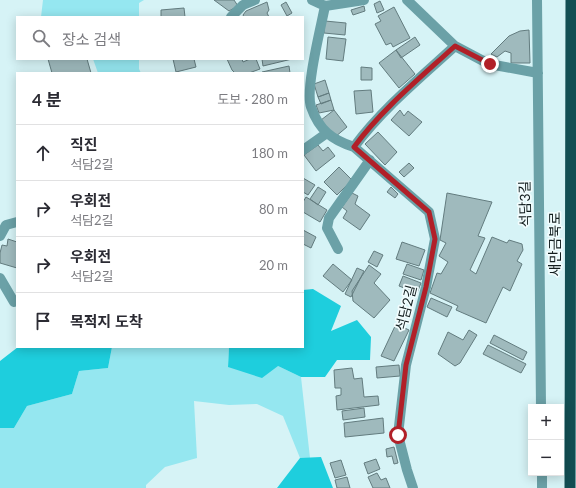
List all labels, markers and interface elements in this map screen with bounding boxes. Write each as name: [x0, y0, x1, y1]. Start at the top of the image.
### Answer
search box: [16, 16, 304, 60]
icon: search: [30, 27, 52, 49]
text: 장소 검색: [62, 30, 121, 48]
route end: [481, 55, 499, 73]
text: 4 분: [32, 89, 62, 110]
text: 도보 · 280 m: [217, 91, 288, 107]
text: 직진: [70, 135, 98, 153]
icon: ahead: [32, 142, 54, 164]
text: 180 m: [251, 145, 288, 161]
text: 석담2길: [70, 156, 113, 172]
street label: 석담3길: [516, 180, 533, 228]
text: 우회전: [70, 191, 111, 209]
icon: right: [32, 198, 54, 220]
text: 80 m: [259, 201, 288, 217]
text: 석담2길: [70, 212, 113, 228]
street label: 새만금북로: [546, 212, 563, 276]
text: 우회전: [70, 247, 111, 265]
icon: right: [32, 254, 54, 276]
text: 20 m: [259, 257, 288, 273]
text: 석담2길: [70, 268, 113, 284]
street label: 석담2길: [392, 283, 419, 333]
icon: arrive: [32, 310, 54, 332]
text: 목적지 도착: [70, 312, 143, 330]
map controls: [528, 404, 564, 476]
button: +: [528, 404, 564, 440]
route start: [389, 426, 407, 444]
button: −: [528, 440, 564, 476]

